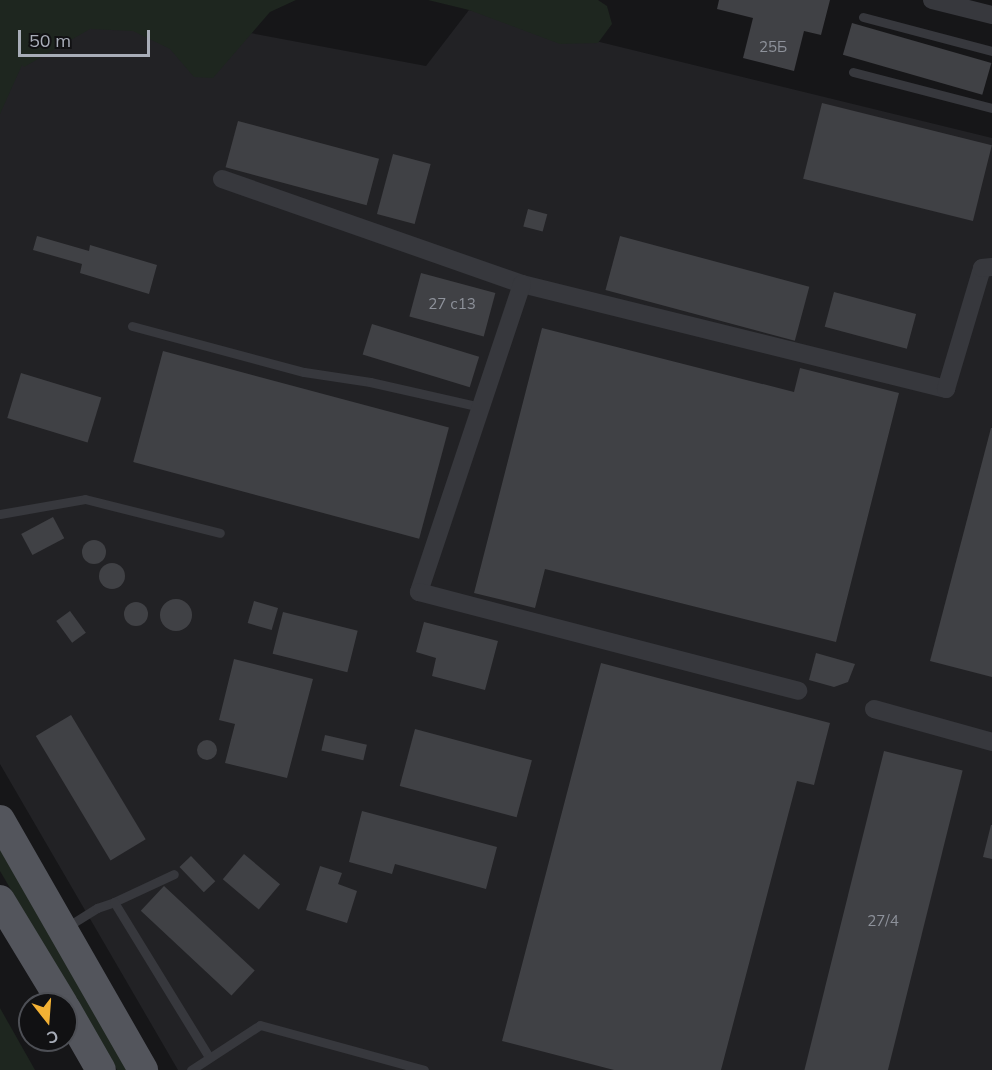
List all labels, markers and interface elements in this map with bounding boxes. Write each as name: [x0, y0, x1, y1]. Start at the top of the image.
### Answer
scale bar: [21, 18, 153, 56]
text: 50 m: [29, 29, 71, 52]
house number: 25Б: [759, 38, 787, 56]
house number: 27 с13: [428, 295, 476, 313]
house number: 27/4: [867, 912, 899, 930]
north arrow: [18, 992, 78, 1052]
text: С: [45, 1026, 61, 1048]

